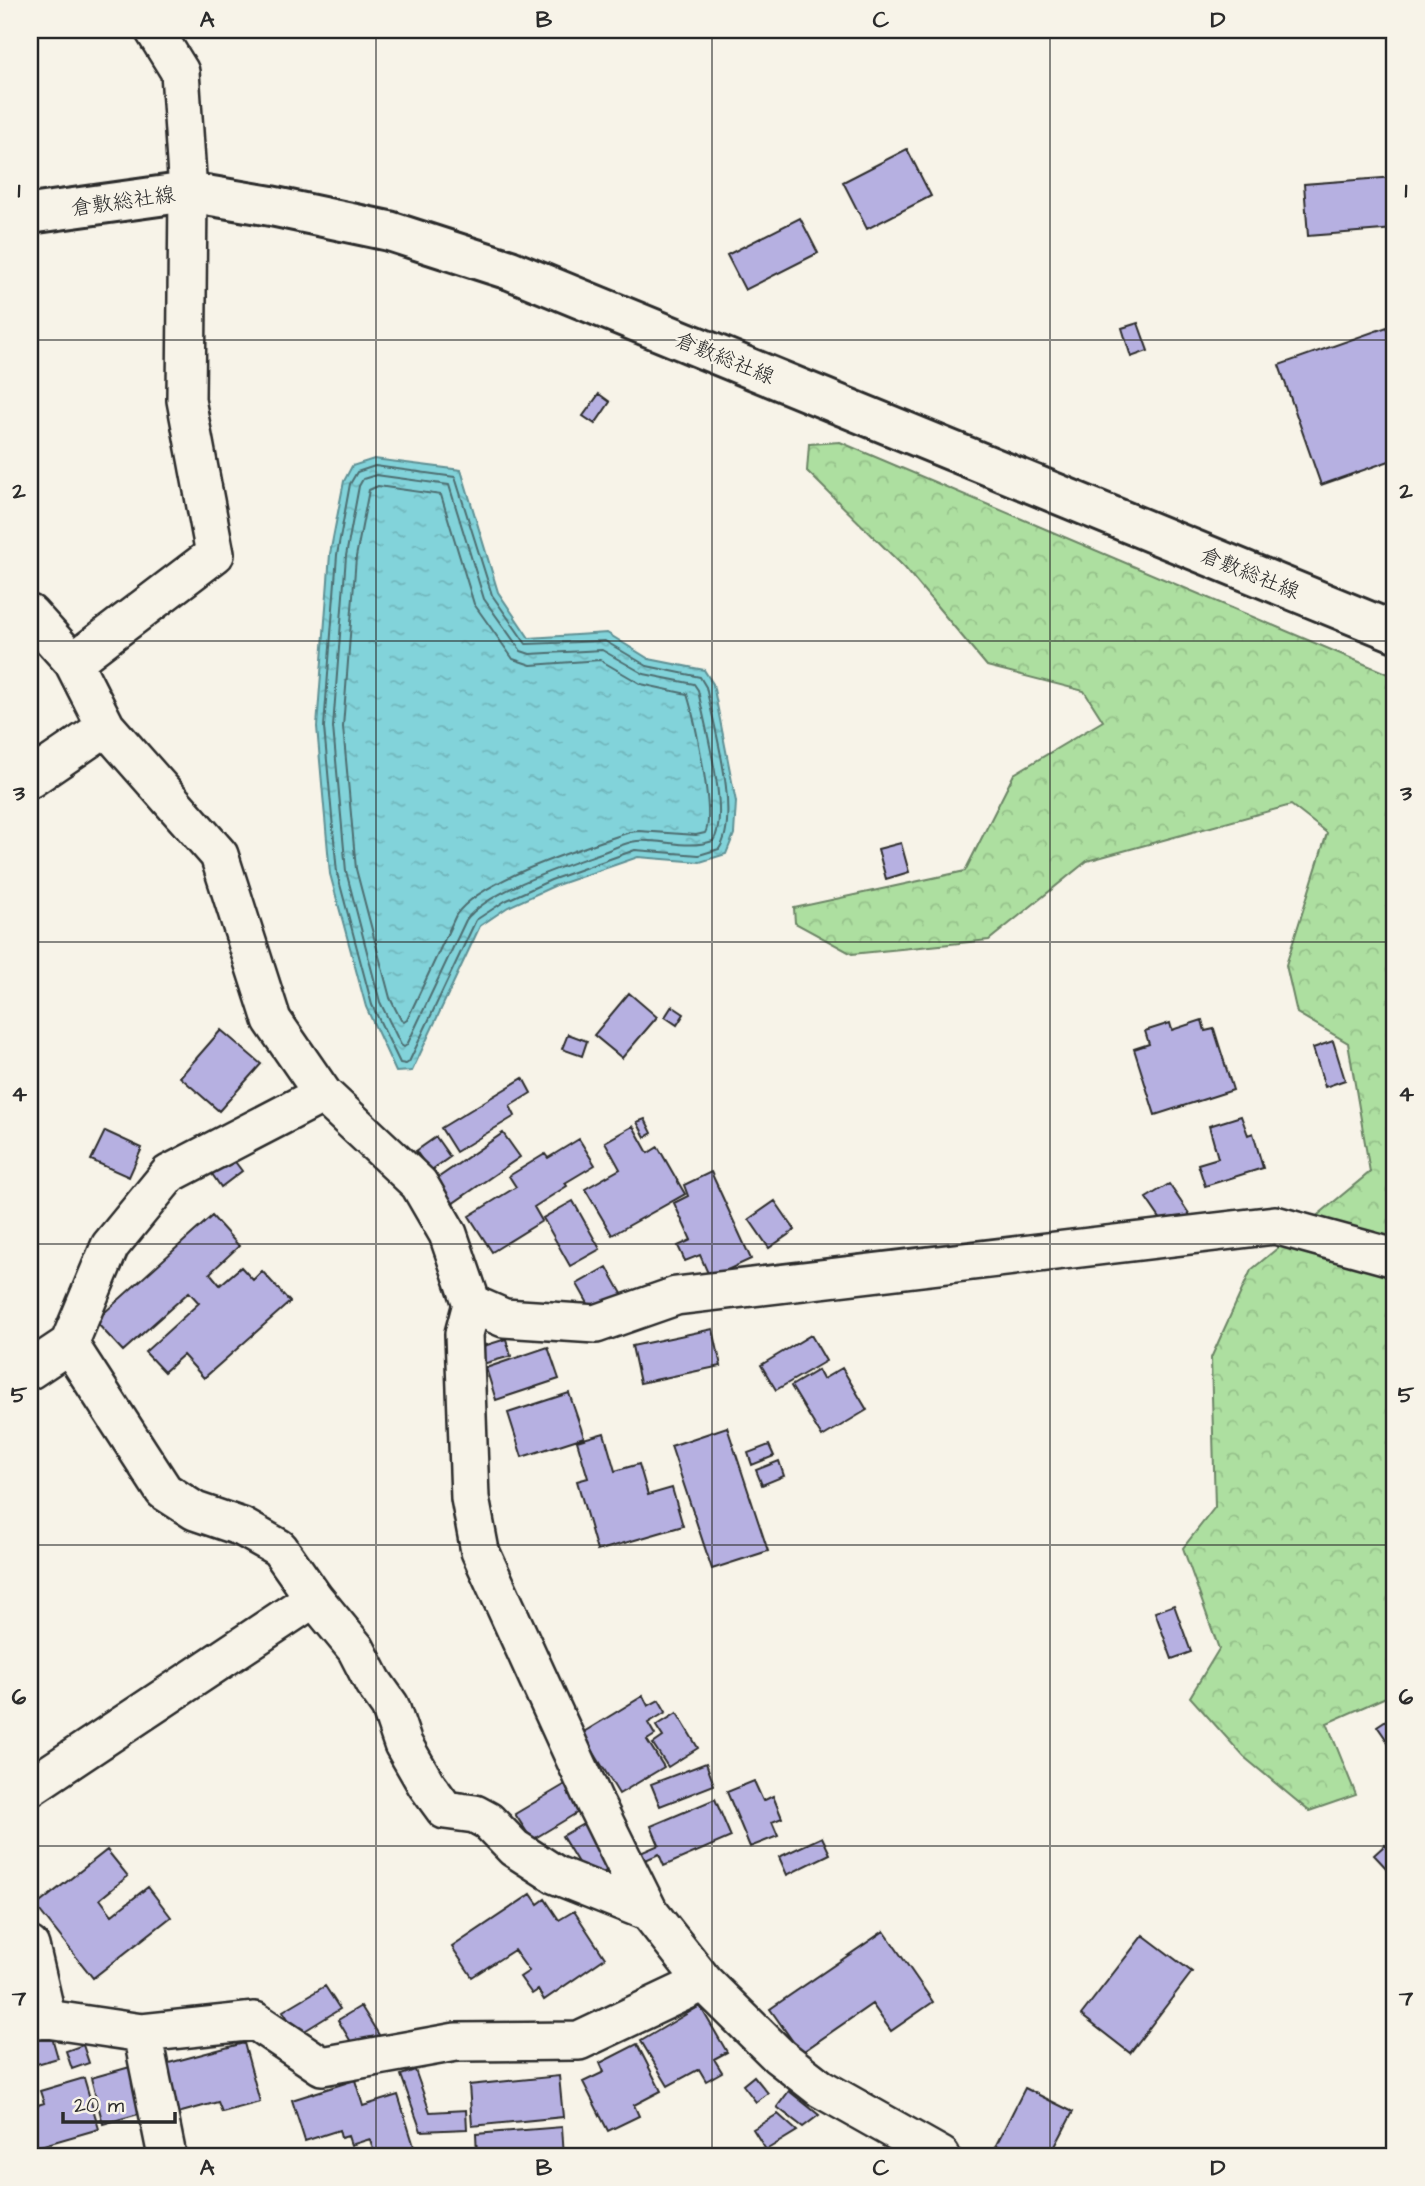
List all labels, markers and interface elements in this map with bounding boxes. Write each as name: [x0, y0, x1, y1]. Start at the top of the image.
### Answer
text: A: [200, 4, 215, 36]
text: B: [536, 4, 553, 36]
text: C: [873, 4, 890, 36]
text: D: [1211, 4, 1226, 36]
text: 1: [18, 174, 21, 206]
text: 1: [1405, 174, 1408, 206]
street label: 倉敷総社線: [69, 180, 177, 223]
street label: 倉敷総社線: [671, 325, 779, 392]
text: 2: [11, 475, 26, 507]
text: 2: [1398, 475, 1413, 507]
street label: 倉敷総社線: [1196, 540, 1304, 607]
text: 3: [12, 777, 25, 809]
text: 3: [1399, 777, 1412, 809]
text: 4: [11, 1078, 27, 1110]
text: 4: [1398, 1078, 1414, 1110]
text: 5: [11, 1379, 28, 1411]
text: 5: [1398, 1379, 1415, 1411]
text: 6: [12, 1681, 27, 1713]
text: 6: [1399, 1681, 1414, 1713]
text: 7: [11, 1982, 27, 2014]
text: 7: [1398, 1982, 1414, 2014]
scale bar: [63, 2081, 175, 2125]
text: 20 m: [74, 2091, 125, 2120]
text: A: [200, 2152, 215, 2184]
text: B: [536, 2152, 553, 2184]
text: C: [873, 2152, 890, 2184]
text: D: [1211, 2152, 1226, 2184]

